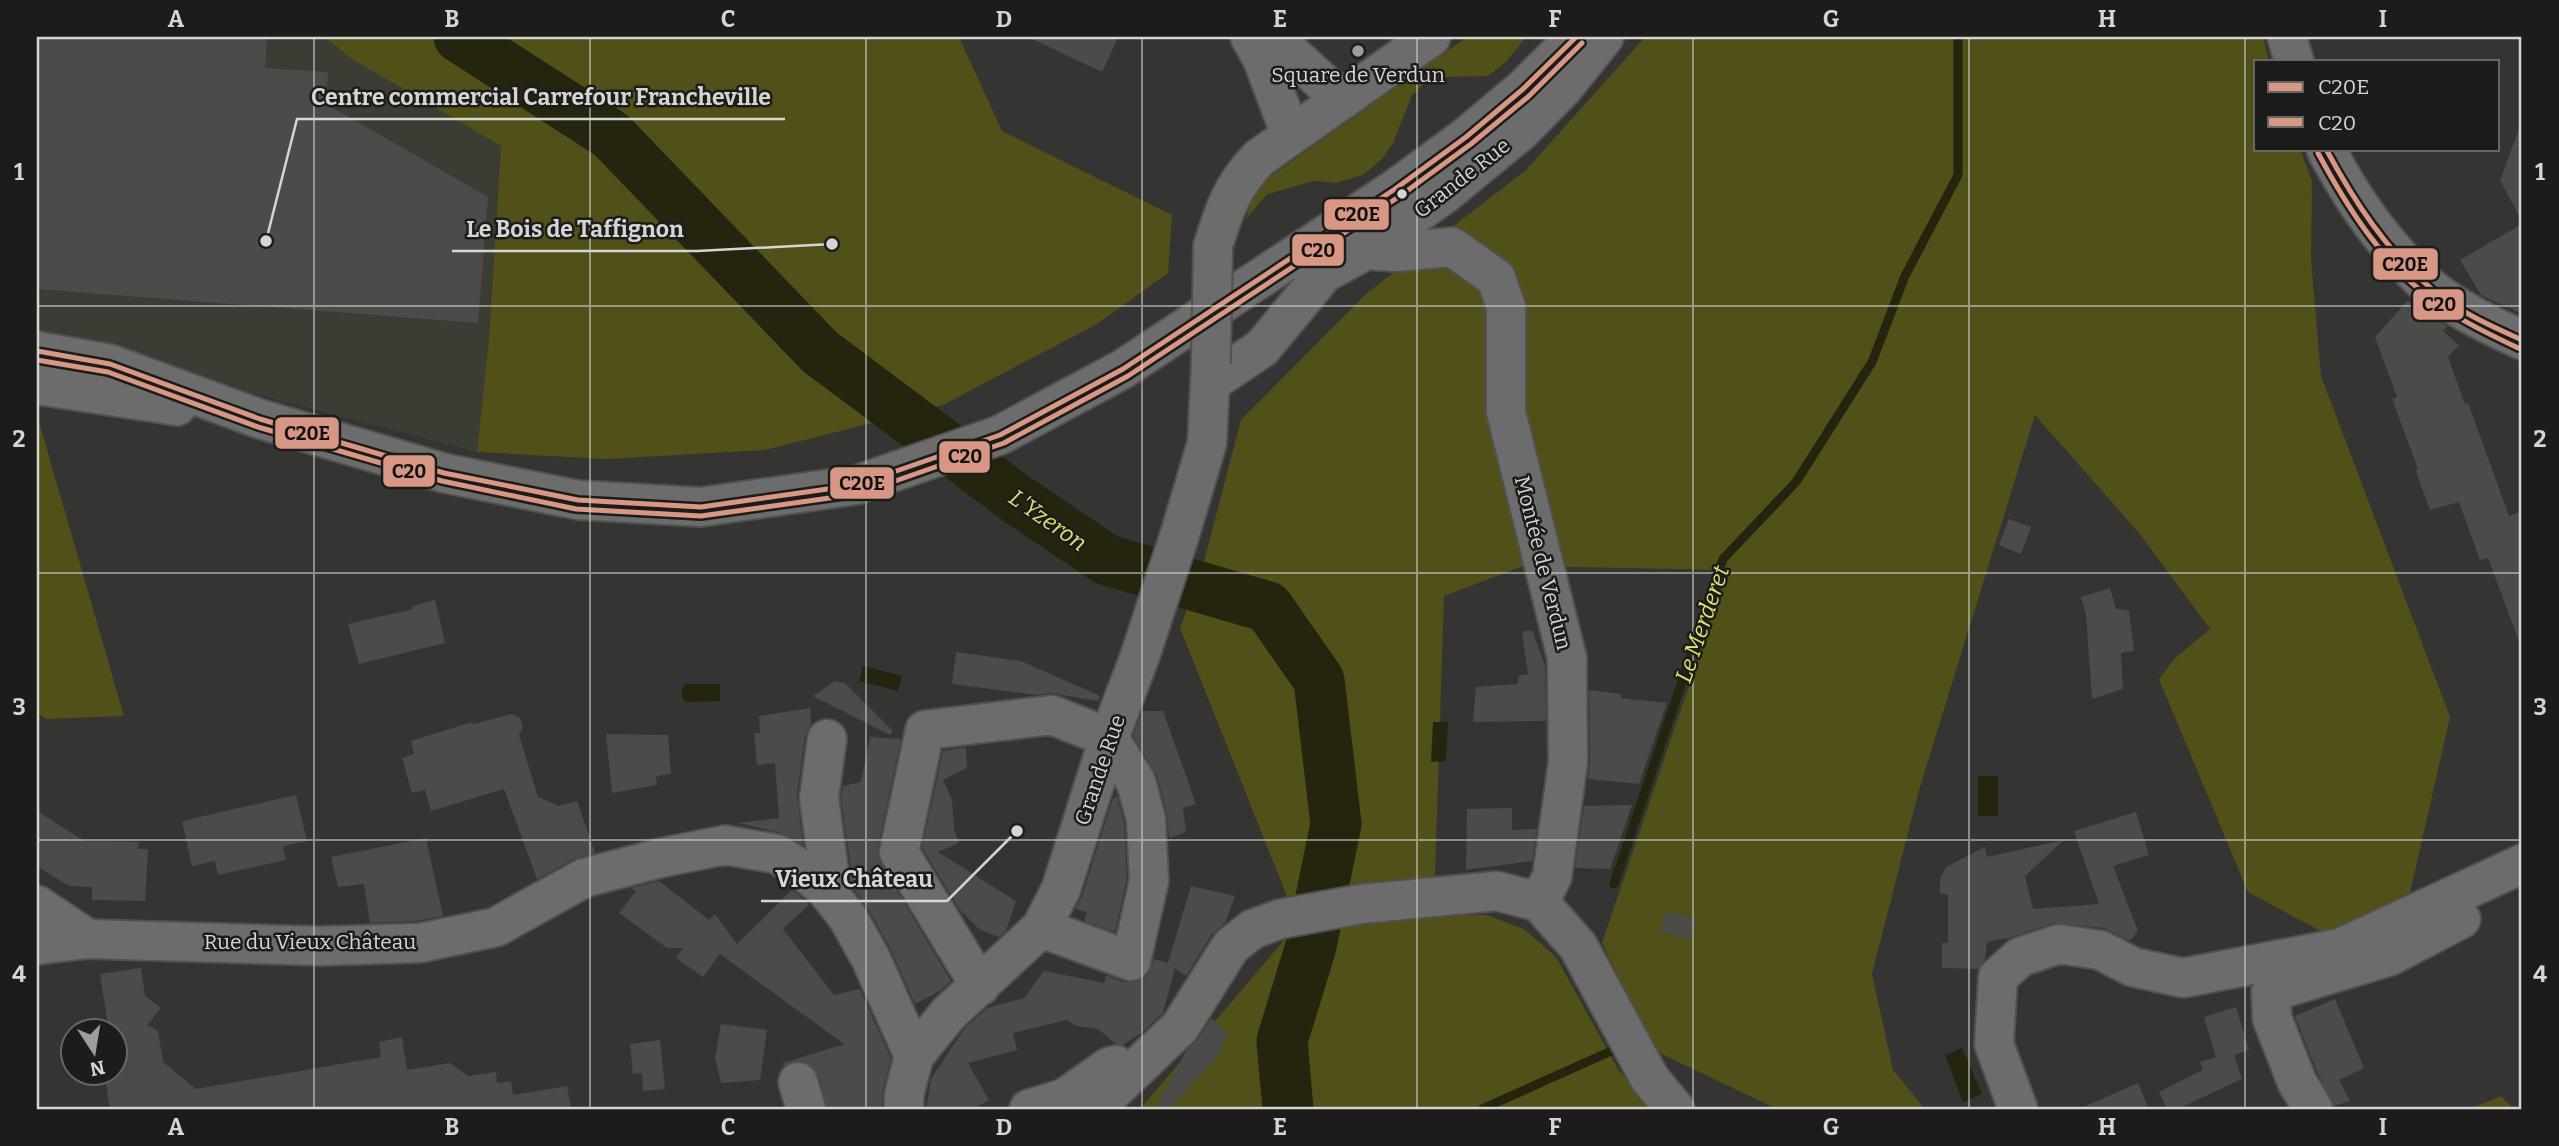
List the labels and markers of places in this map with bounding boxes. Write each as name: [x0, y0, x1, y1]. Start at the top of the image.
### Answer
marker: Square de Verdun: [1350, 43, 1366, 59]
place label: Square de Verdun: [1271, 62, 1445, 88]
callout: Centre commercial Carrefour Francheville: [297, 75, 785, 119]
unlabelled marker: [1395, 187, 1409, 201]
callout: Le Bois de Taffignon: [452, 207, 697, 251]
callout: Vieux Château: [761, 857, 947, 901]

